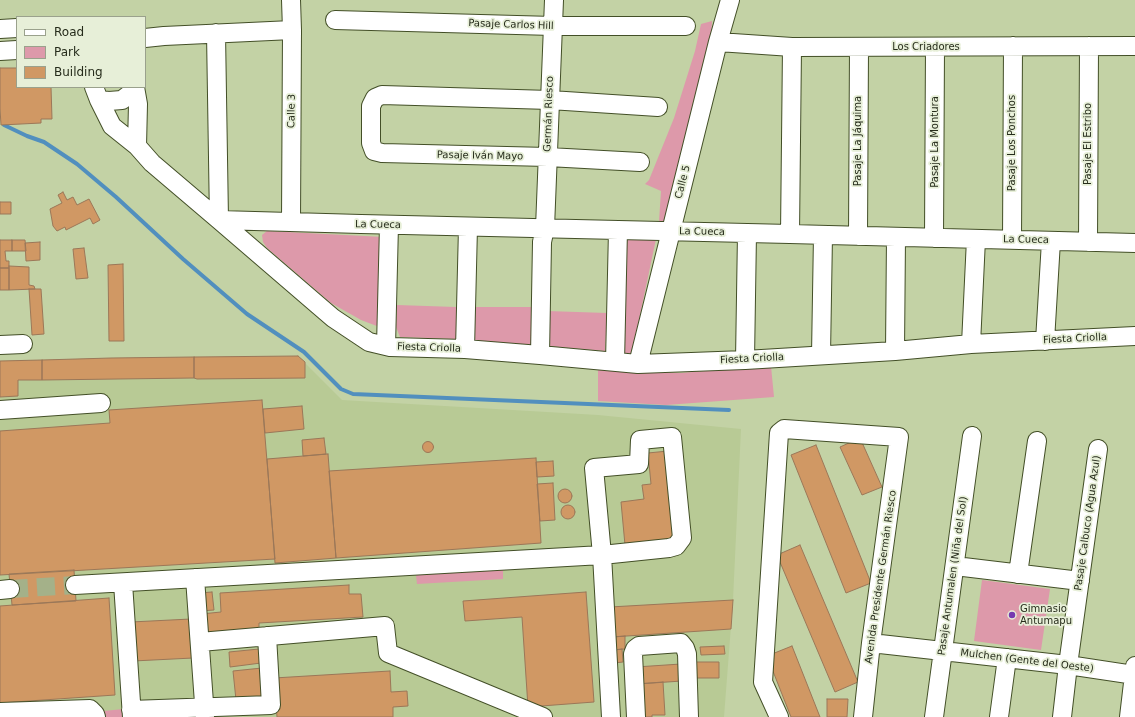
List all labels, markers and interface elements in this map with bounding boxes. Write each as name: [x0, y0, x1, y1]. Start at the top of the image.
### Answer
legend: [16, 16, 146, 88]
street label: Pasaje Carlos Hill: [468, 18, 554, 32]
text: Road: [54, 25, 84, 39]
street label: Los Criadores: [892, 41, 960, 53]
text: Park: [54, 45, 80, 59]
text: Building: [54, 65, 103, 79]
street label: Germán Riesco: [542, 76, 556, 152]
street label: Calle 3: [286, 94, 298, 128]
street label: Pasaje Los Ponchos: [1006, 95, 1018, 191]
street label: Pasaje La Jáquima: [852, 96, 864, 186]
street label: Pasaje La Montura: [929, 96, 941, 188]
street label: Pasaje El Estribo: [1082, 103, 1094, 185]
street label: Pasaje Iván Mayo: [437, 149, 523, 163]
street label: Calle 5: [673, 164, 693, 200]
street label: La Cueca: [355, 219, 401, 231]
street label: La Cueca: [679, 226, 725, 238]
street label: La Cueca: [1003, 234, 1049, 246]
street label: Fiesta Criolla: [1043, 331, 1107, 347]
street label: Fiesta Criolla: [397, 341, 461, 355]
street label: Fiesta Criolla: [720, 351, 784, 367]
street label: Pasaje Calbuco (Agua Azul): [1073, 455, 1103, 591]
street label: Avenida Presidente Germán Riesco: [863, 490, 899, 664]
street label: Pasaje Antumalen (Niña del Sol): [936, 496, 970, 656]
place label: Gimnasio Antumapu: [1020, 603, 1072, 626]
marker: Gimnasio Antumapu: [1007, 610, 1017, 620]
street label: Mulchen (Gente del Oeste): [960, 647, 1094, 675]

